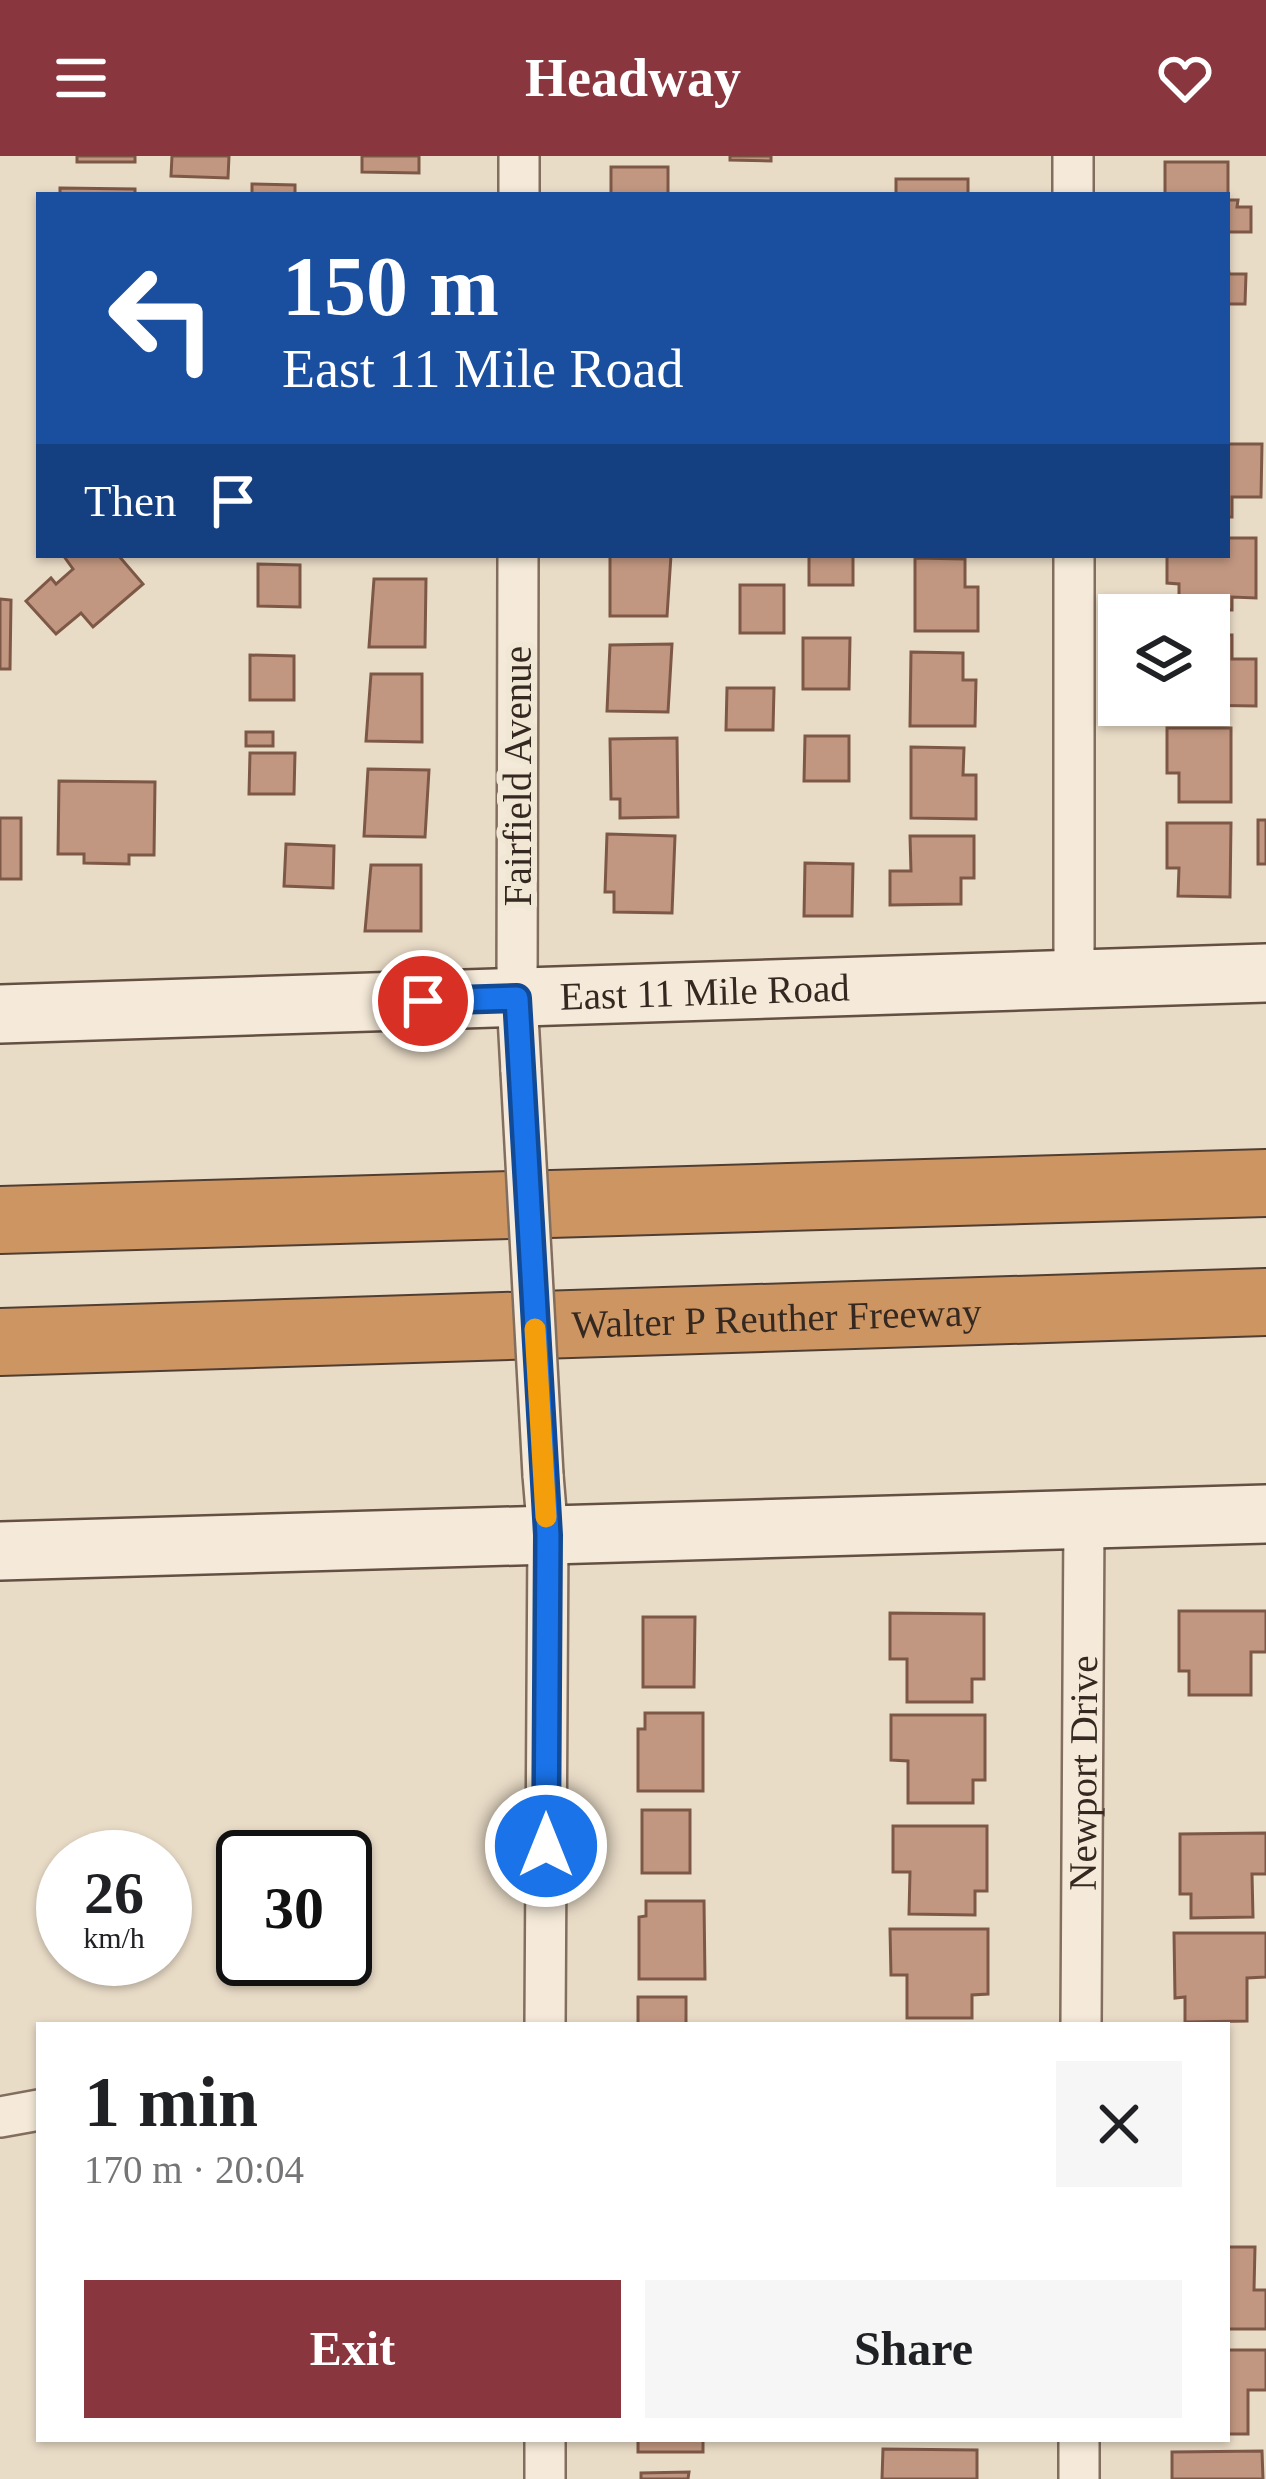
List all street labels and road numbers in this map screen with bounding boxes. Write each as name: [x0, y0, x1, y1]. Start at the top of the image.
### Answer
street label: Fairfield Avenue: [496, 646, 539, 906]
street label: East 11 Mile Road: [559, 965, 851, 1018]
street label: Walter P Reuther Freeway: [571, 1290, 983, 1346]
street label: Newport Drive: [1061, 1655, 1105, 1891]

